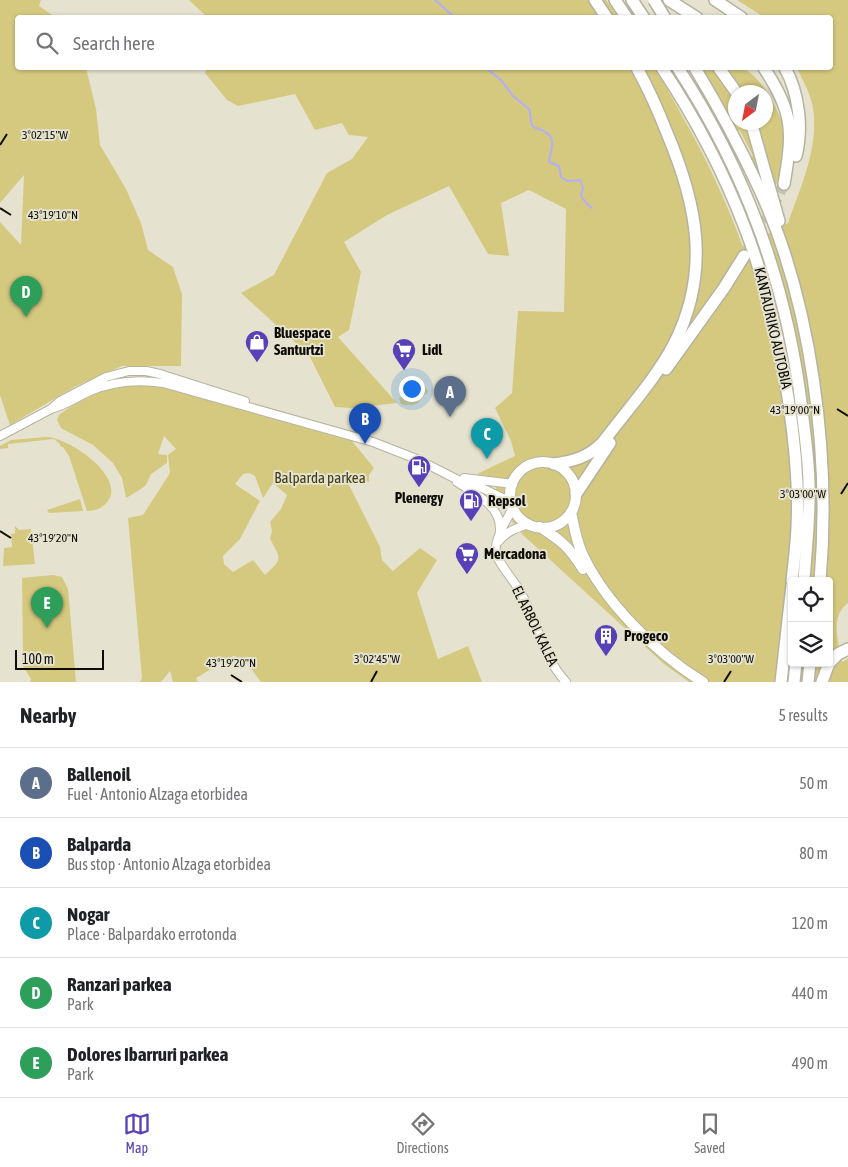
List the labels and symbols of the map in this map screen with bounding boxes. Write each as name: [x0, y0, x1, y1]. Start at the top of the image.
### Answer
north arrow: [728, 85, 773, 130]
text: 3°02'15"W: [22, 128, 68, 142]
text: 43°19'10"N: [28, 208, 78, 222]
street label: KANTAURIKO AUTOBIA: [751, 265, 796, 391]
pin: D: [10, 276, 42, 317]
place label: Bluespace Santurtzi: [274, 324, 331, 358]
shop icon: Bluespace Santurtzi: [244, 329, 270, 363]
supermarket icon: Lidl: [391, 337, 417, 371]
place label: Lidl: [422, 341, 443, 358]
your location: [399, 376, 425, 402]
pin: A: [434, 376, 466, 417]
pin: B: [349, 403, 381, 444]
text: 43°19'00"N: [770, 403, 820, 417]
pin: C: [471, 418, 503, 459]
fuel station icon: Plenergy: [406, 454, 432, 488]
park label: Balparda parkea: [274, 469, 366, 486]
text: 3°03'00"W: [780, 487, 826, 501]
fuel station icon: Repsol: [458, 488, 484, 522]
place label: Plenergy: [395, 489, 444, 506]
place label: Repsol: [488, 492, 527, 509]
text: 43°19'20"N: [28, 531, 78, 545]
supermarket icon: Mercadona: [454, 541, 480, 575]
place label: Mercadona: [484, 545, 546, 562]
street label: EL ARBOL KALEA: [509, 583, 562, 669]
pin: E: [31, 587, 63, 628]
building icon: Progeco: [593, 623, 619, 657]
place label: Progeco: [624, 627, 668, 644]
scale bar: [15, 647, 104, 670]
text: 3°02'45"W: [354, 652, 400, 666]
text: 3°03'00"W: [708, 652, 754, 666]
text: 43°19'20"N: [206, 656, 256, 670]

